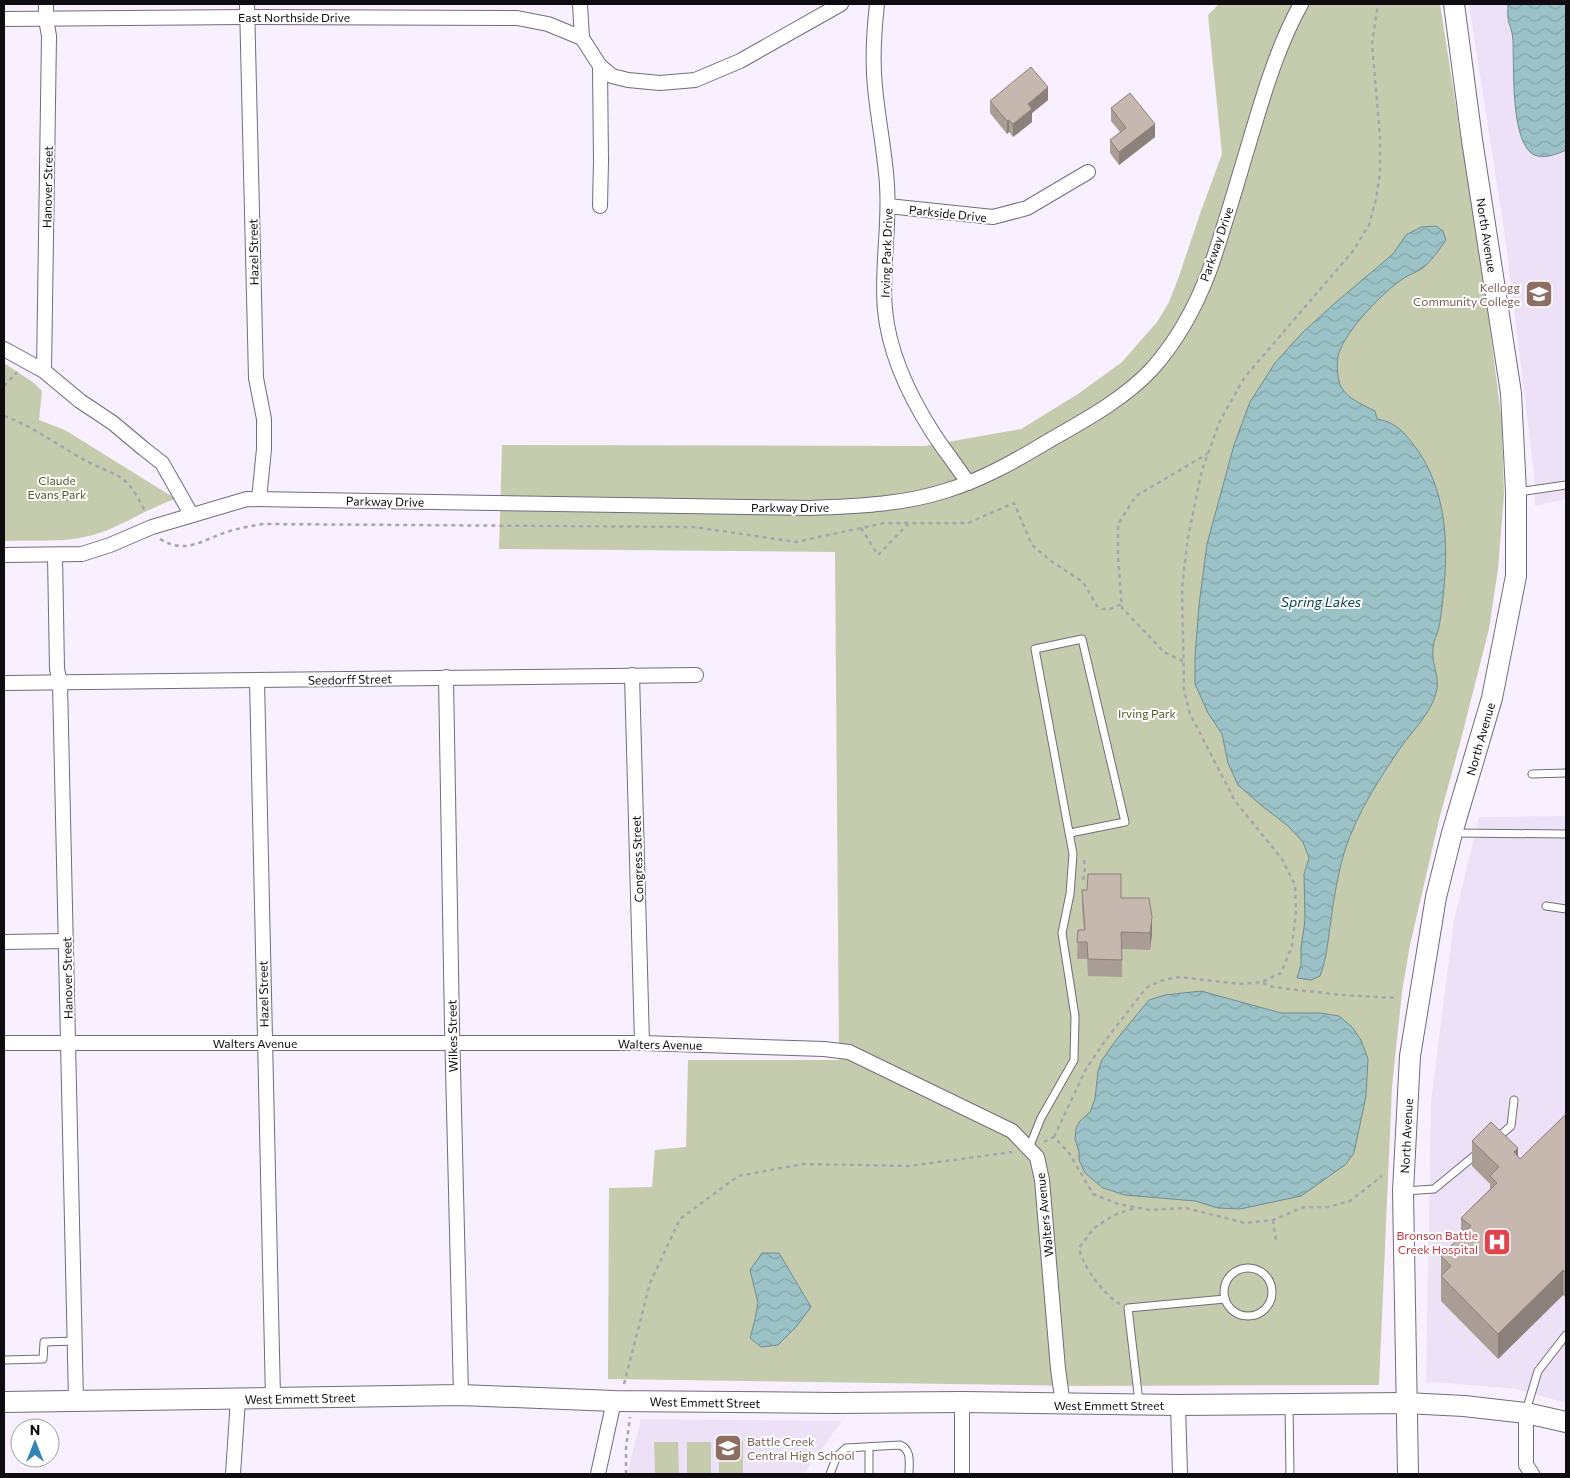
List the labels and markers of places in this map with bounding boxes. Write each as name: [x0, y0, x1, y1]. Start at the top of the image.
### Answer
school or university icon: Kellogg Community College: [1524, 279, 1554, 309]
place label: Kellogg Community College: [1413, 280, 1520, 308]
hospital icon: Bronson Battle Creek Hospital: [1482, 1227, 1512, 1257]
place label: Bronson Battle Creek Hospital: [1397, 1228, 1478, 1256]
school or university icon: Battle Creek Central High School: [713, 1433, 743, 1463]
place label: Battle Creek Central High School: [747, 1434, 855, 1462]

